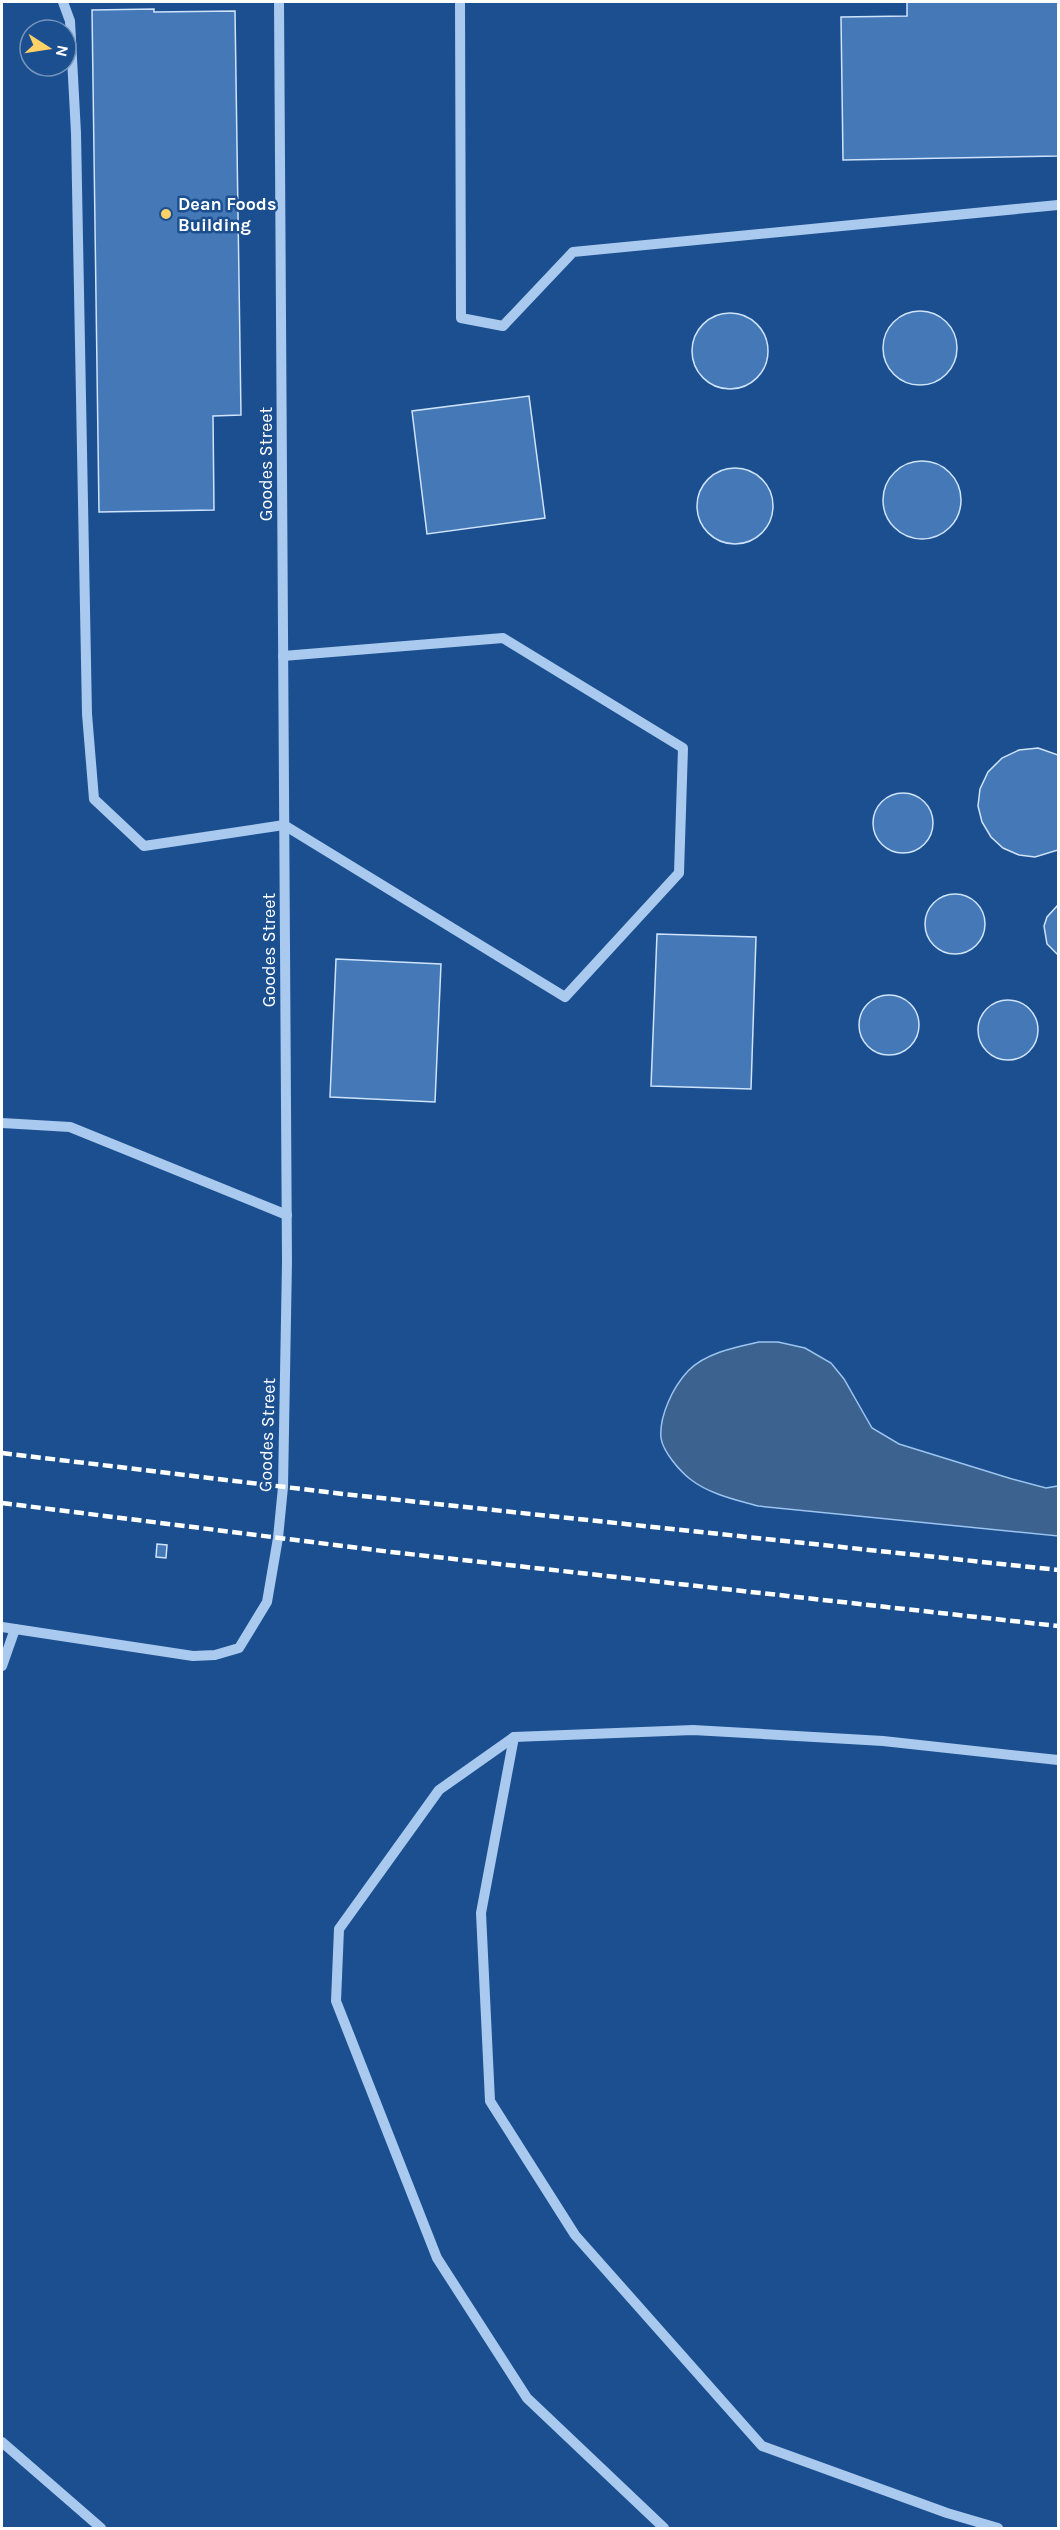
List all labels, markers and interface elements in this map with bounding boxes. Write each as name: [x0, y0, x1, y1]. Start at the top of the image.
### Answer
north arrow: [18, 18, 78, 78]
text: N: [52, 43, 73, 59]
place label: Dean Foods Building: [178, 193, 276, 236]
marker: Dean Foods Building: [159, 207, 173, 221]
street label: Goodes Street: [255, 407, 277, 521]
street label: Goodes Street: [258, 893, 280, 1007]
street label: Goodes Street: [254, 1377, 280, 1493]

